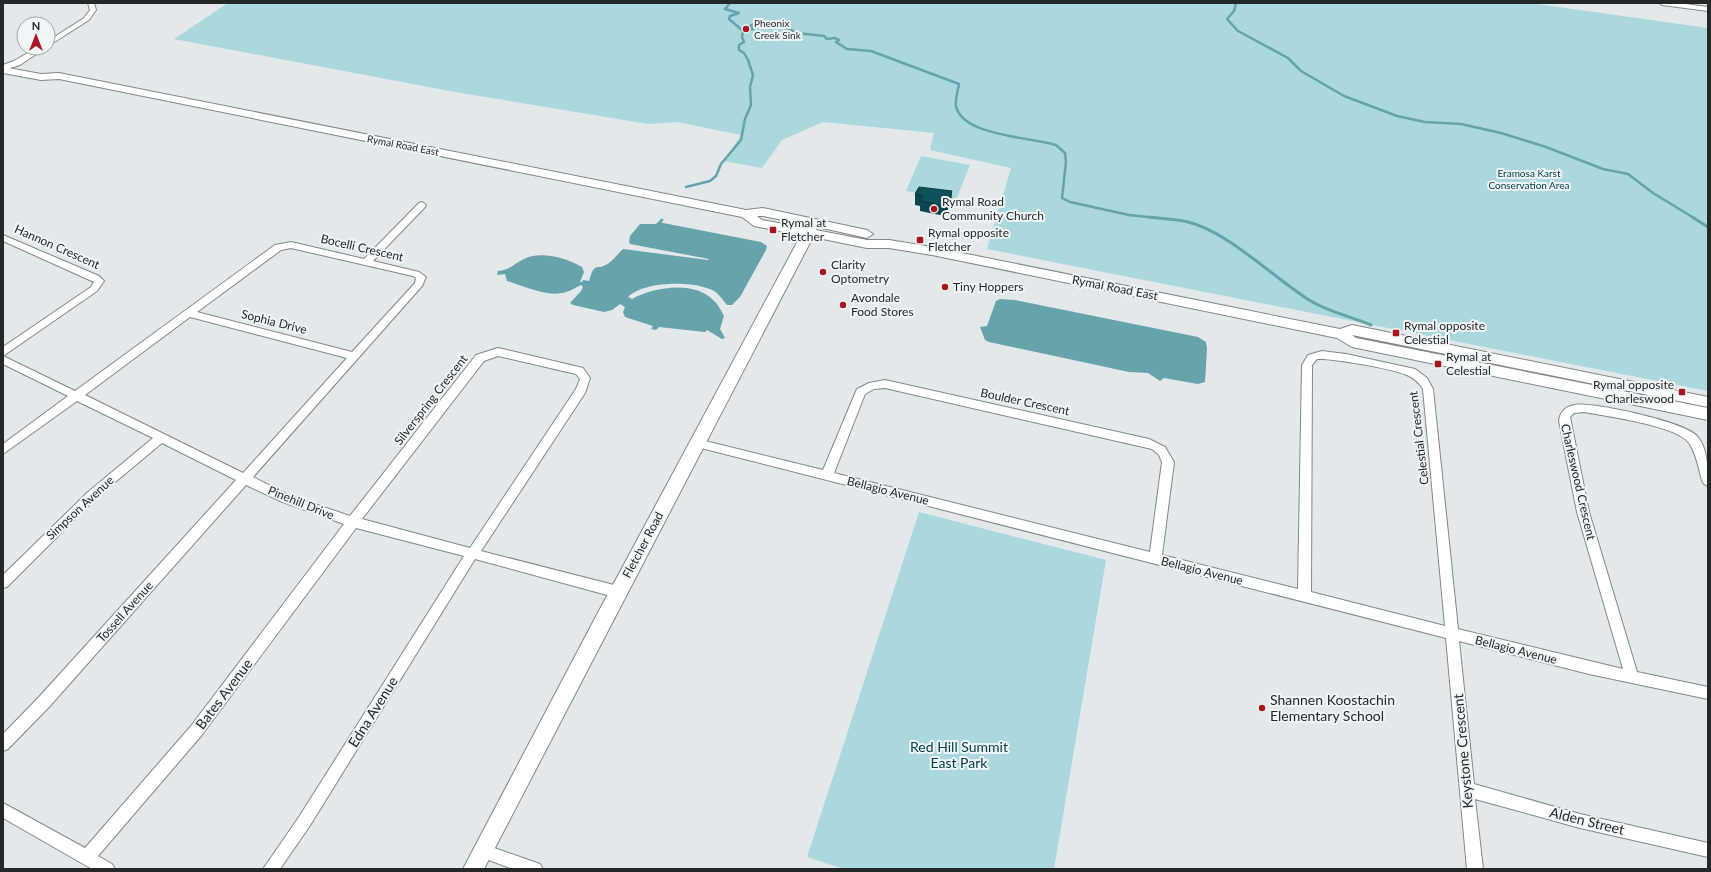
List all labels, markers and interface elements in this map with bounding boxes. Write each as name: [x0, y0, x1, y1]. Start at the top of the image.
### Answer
north arrow: [16, 16, 56, 56]
place label: Pheonix Creek Sink: [754, 17, 802, 41]
text: N: [32, 19, 40, 32]
marker: Pheonix Creek Sink: [741, 24, 751, 34]
street label: Rymal Road East: [366, 132, 440, 158]
park label: Eramosa Karst Conservation Area: [1488, 167, 1570, 191]
place label: Rymal Road Community Church: [942, 194, 1044, 223]
marker: Rymal Road Community Church: [929, 204, 939, 214]
place label: Rymal at Fletcher: [781, 215, 827, 244]
street label: Hannon Crescent: [12, 221, 103, 272]
marker: Rymal at Fletcher: [768, 225, 778, 235]
place label: Rymal opposite Fletcher: [928, 225, 1009, 254]
street label: Bocelli Crescent: [319, 231, 406, 264]
marker: Rymal opposite Fletcher: [915, 235, 925, 245]
place label: Clarity Optometry: [831, 257, 890, 286]
marker: Clarity Optometry: [818, 267, 828, 277]
street label: Rymal Road East: [1071, 272, 1160, 303]
place label: Tiny Hoppers: [953, 279, 1024, 294]
marker: Tiny Hoppers: [940, 282, 950, 292]
place label: Avondale Food Stores: [851, 290, 914, 319]
marker: Avondale Food Stores: [838, 300, 848, 310]
street label: Sophia Drive: [240, 306, 309, 337]
place label: Rymal opposite Celestial: [1404, 318, 1485, 347]
marker: Rymal opposite Celestial: [1391, 328, 1401, 338]
place label: Rymal at Celestial: [1446, 349, 1492, 378]
street label: Silverspring Crescent: [391, 351, 471, 448]
marker: Rymal at Celestial: [1433, 359, 1443, 369]
place label: Rymal opposite Charleswood: [1593, 377, 1674, 406]
street label: Boulder Crescent: [979, 385, 1072, 418]
marker: Rymal opposite Charleswood: [1677, 387, 1687, 397]
street label: Celestial Crescent: [1405, 390, 1432, 486]
street label: Charleswood Crescent: [1558, 422, 1599, 542]
street label: Simpson Avenue: [43, 472, 117, 543]
street label: Bellagio Avenue: [846, 473, 931, 508]
street label: Pinehill Drive: [266, 482, 336, 523]
street label: Fletcher Road: [619, 509, 666, 580]
street label: Bellagio Avenue: [1160, 553, 1245, 588]
street label: Tossell Avenue: [93, 578, 156, 645]
street label: Bellagio Avenue: [1474, 632, 1559, 667]
street label: Bates Avenue: [192, 655, 256, 732]
street label: Edna Avenue: [344, 673, 401, 750]
place label: Shannen Koostachin Elementary School: [1270, 691, 1395, 724]
street label: Keystone Crescent: [1449, 693, 1476, 809]
marker: Shannen Koostachin Elementary School: [1257, 703, 1267, 713]
park label: Red Hill Summit East Park: [910, 738, 1008, 771]
street label: Alden Street: [1548, 803, 1626, 838]

